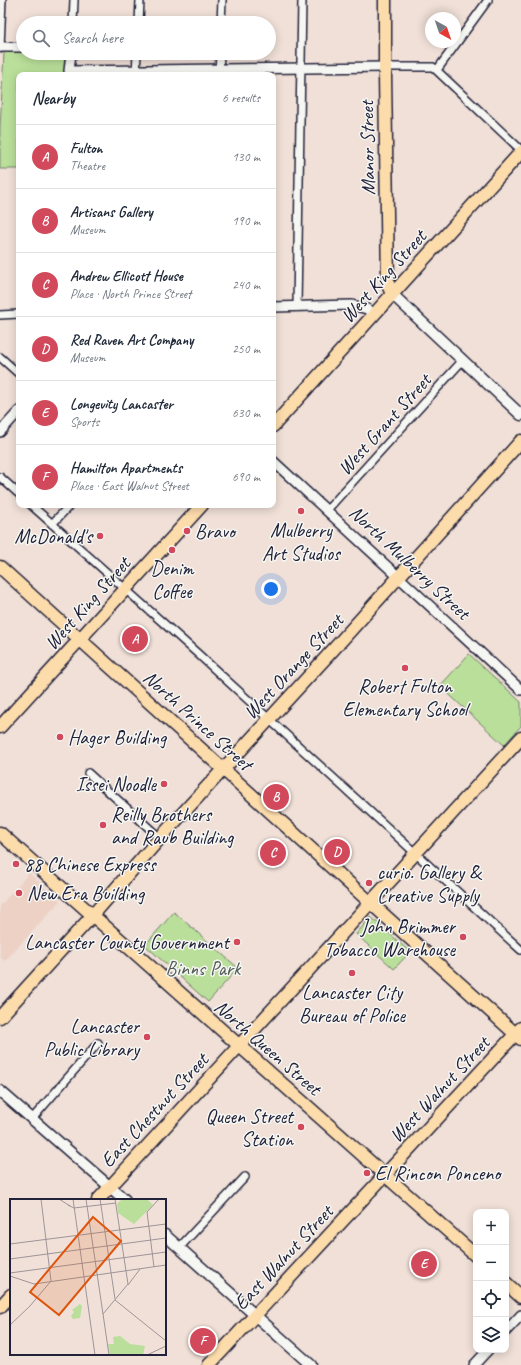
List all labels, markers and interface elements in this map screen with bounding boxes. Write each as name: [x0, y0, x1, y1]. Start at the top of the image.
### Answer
north arrow: [425, 12, 461, 48]
search box: [16, 16, 276, 60]
icon: search: [30, 27, 52, 49]
text: Search here: [62, 29, 123, 48]
text: Nearby: [32, 88, 75, 109]
text: 6 results: [222, 90, 260, 106]
street label: Manor Street: [354, 98, 381, 195]
text: Fulton: [70, 139, 103, 158]
text: A: [42, 149, 48, 165]
text: 130 m: [232, 149, 260, 165]
text: Theatre: [70, 158, 105, 174]
text: Artisans Gallery: [70, 203, 153, 222]
text: B: [42, 213, 48, 229]
text: 190 m: [232, 213, 260, 229]
text: Museum: [70, 222, 105, 238]
street label: West King Street: [335, 223, 433, 328]
text: Andrew Ellicott House: [70, 267, 183, 286]
text: C: [42, 277, 48, 293]
text: 240 m: [232, 277, 260, 293]
text: Place · North Prince Street: [70, 286, 191, 302]
text: Red Raven Art Company: [70, 331, 193, 350]
text: D: [41, 341, 49, 357]
text: 250 m: [232, 341, 260, 357]
text: Museum: [70, 350, 105, 366]
street label: West Grant Street: [332, 367, 438, 480]
text: Longevity Lancaster: [70, 395, 173, 414]
text: E: [42, 405, 48, 421]
text: 630 m: [232, 405, 260, 421]
text: Sports: [70, 414, 99, 430]
text: Hamilton Apartments: [70, 459, 182, 478]
text: F: [42, 469, 48, 485]
text: 690 m: [232, 469, 260, 485]
text: Place · East Walnut Street: [70, 478, 189, 494]
street label: North Mulberry Street: [344, 500, 477, 626]
marker: Mulberry Art Studios: [296, 506, 306, 516]
place label: Mulberry Art Studios: [262, 518, 342, 566]
place label: Bravo: [195, 519, 237, 544]
place label: McDonald's: [14, 524, 94, 549]
marker: Bravo: [182, 526, 192, 536]
marker: McDonald's: [95, 531, 105, 541]
marker: Denim Coffee: [167, 545, 177, 555]
street label: West King Street: [39, 550, 137, 655]
place label: Denim Coffee: [150, 556, 195, 604]
your location: [261, 579, 281, 599]
street label: West Orange Street: [238, 607, 350, 724]
pin: A: [122, 624, 148, 654]
marker: Robert Fulton Elementary School: [400, 663, 410, 673]
street label: North Prince Street: [138, 665, 260, 778]
place label: Robert Fulton Elementary School: [343, 674, 471, 722]
place label: Hager Building: [68, 725, 168, 750]
marker: Hager Building: [55, 732, 65, 742]
place label: Issei Noodle: [76, 772, 157, 797]
marker: Issei Noodle: [159, 779, 169, 789]
pin: B: [263, 782, 289, 812]
place label: Reilly Brothers and Raub Building: [111, 802, 234, 850]
marker: Reilly Brothers and Raub Building: [98, 820, 108, 830]
pin: D: [324, 837, 350, 867]
pin: C: [260, 838, 286, 868]
place label: 88 Chinese Express: [24, 852, 158, 877]
marker: 88 Chinese Express: [11, 859, 21, 869]
place label: curio. Gallery & Creative Supply: [377, 860, 483, 908]
marker: curio. Gallery & Creative Supply: [364, 878, 374, 888]
place label: New Era Building: [27, 881, 146, 906]
marker: New Era Building: [14, 888, 24, 898]
place label: John Brimmer Tobacco Warehouse: [324, 914, 457, 962]
place label: Lancaster County Government: [25, 930, 231, 955]
marker: John Brimmer Tobacco Warehouse: [458, 932, 468, 942]
marker: Lancaster County Government: [232, 937, 242, 947]
park label: Binns Park: [166, 956, 242, 981]
marker: Lancaster City Bureau of Police: [347, 968, 357, 978]
place label: Lancaster City Bureau of Police: [299, 980, 407, 1028]
street label: North Queen Street: [209, 994, 328, 1102]
place label: Lancaster Public Library: [44, 1014, 141, 1062]
street label: West Walnut Street: [384, 1029, 497, 1148]
marker: Lancaster Public Library: [142, 1032, 152, 1042]
street label: East Chestnut Street: [95, 1046, 215, 1173]
place label: Queen Street Station: [206, 1104, 295, 1152]
marker: Queen Street Station: [296, 1122, 306, 1132]
place label: El Rincon Ponceno: [375, 1161, 502, 1186]
marker: El Rincon Ponceno: [362, 1168, 372, 1178]
street label: East Walnut Street: [228, 1198, 340, 1315]
inset map: [10, 1199, 166, 1355]
map controls: [473, 1209, 509, 1353]
button: +: [473, 1209, 509, 1245]
button: −: [473, 1245, 509, 1281]
pin: E: [411, 1249, 437, 1279]
button: locate: [473, 1281, 509, 1317]
button: layers: [473, 1317, 509, 1353]
pin: F: [190, 1326, 216, 1356]

